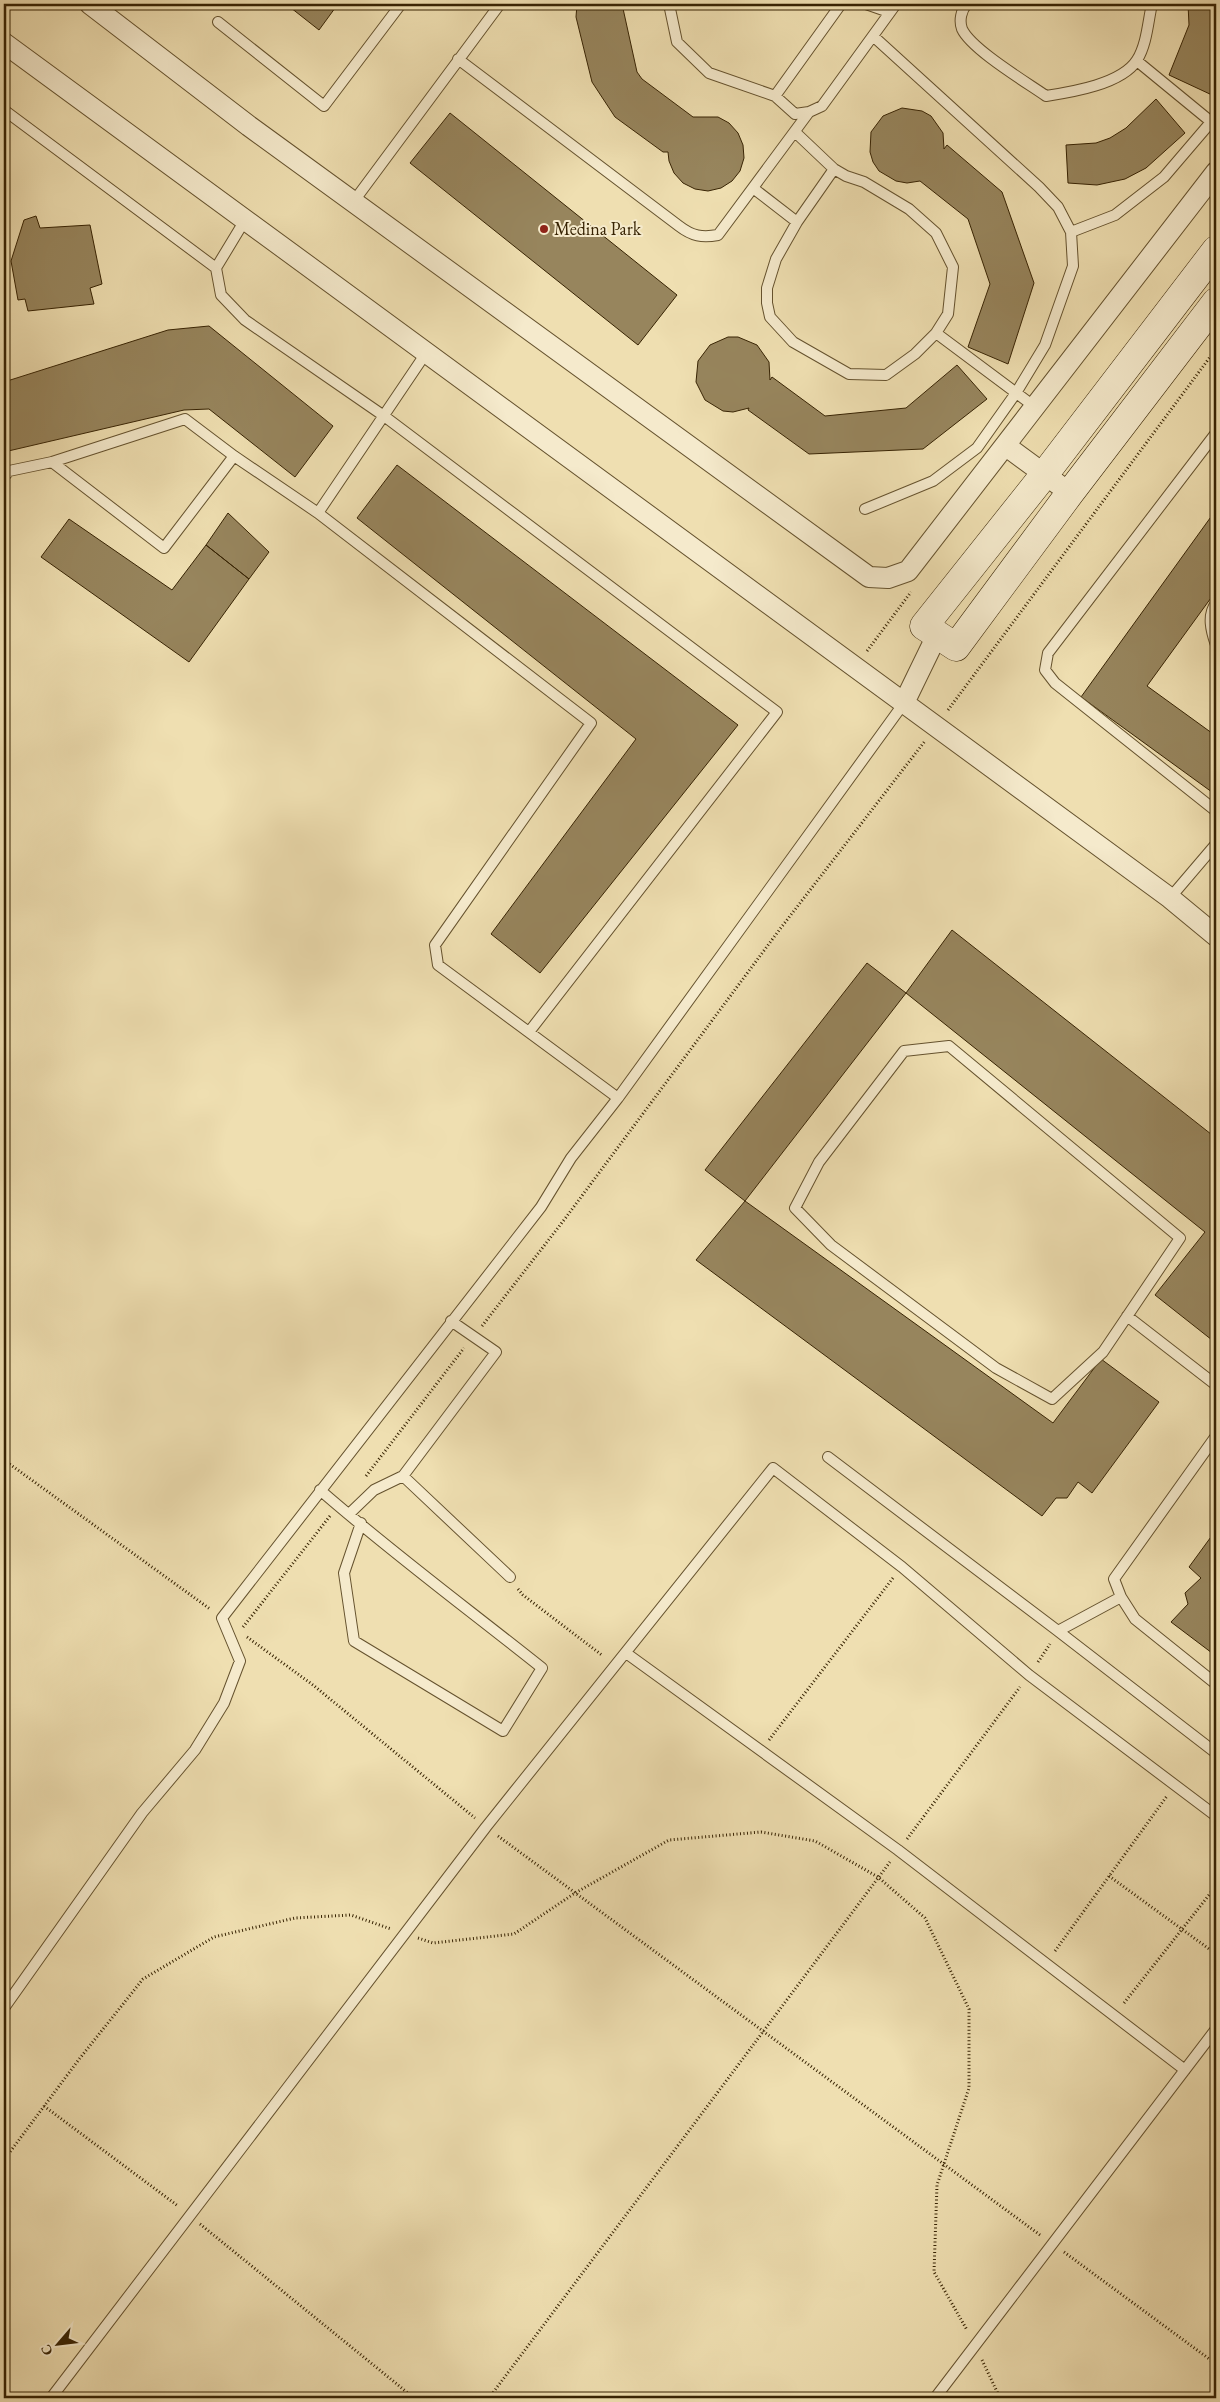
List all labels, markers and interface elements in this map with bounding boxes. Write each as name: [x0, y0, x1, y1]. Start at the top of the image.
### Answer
place label: Medina Park: [554, 217, 642, 240]
marker: Medina Park: [538, 223, 550, 235]
north arrow: [32, 2320, 82, 2370]
text: С: [36, 2341, 57, 2359]

